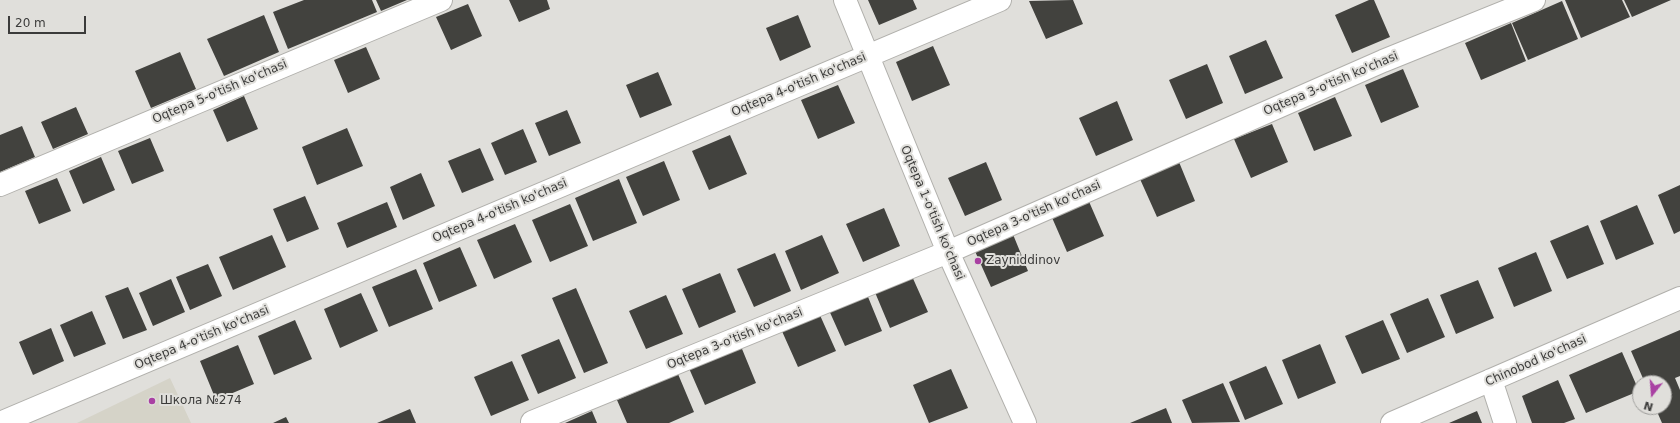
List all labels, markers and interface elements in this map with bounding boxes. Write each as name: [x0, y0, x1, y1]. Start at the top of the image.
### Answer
scale bar: [10, 8, 88, 34]
text: 20 m: [15, 16, 46, 30]
street label: Oqtepa 3-o'tish ko'chasi: [1262, 49, 1400, 119]
street label: Oqtepa 4-o'tish ko'chasi: [730, 50, 868, 120]
street label: Oqtepa 5-o'tish ko'chasi: [151, 57, 289, 127]
street label: Oqtepa 1-o'tish ko'chasi: [897, 144, 967, 282]
street label: Oqtepa 4-o'tish ko'chasi: [431, 176, 569, 246]
street label: Oqtepa 3-o'tish ko'chasi: [965, 178, 1103, 250]
place label: Zayniddinov: [986, 254, 1060, 268]
marker: Zayniddinov: [973, 256, 983, 266]
street label: Oqtepa 4-o'tish ko'chasi: [133, 303, 271, 373]
street label: Oqtepa 3-o'tish ko'chasi: [665, 305, 805, 373]
street label: Chinobod ko'chasi: [1483, 332, 1589, 390]
north arrow: [1632, 375, 1672, 415]
place label: Школа №274: [160, 394, 242, 408]
marker: Школа №274: [147, 396, 157, 406]
text: N: [1642, 398, 1655, 414]

